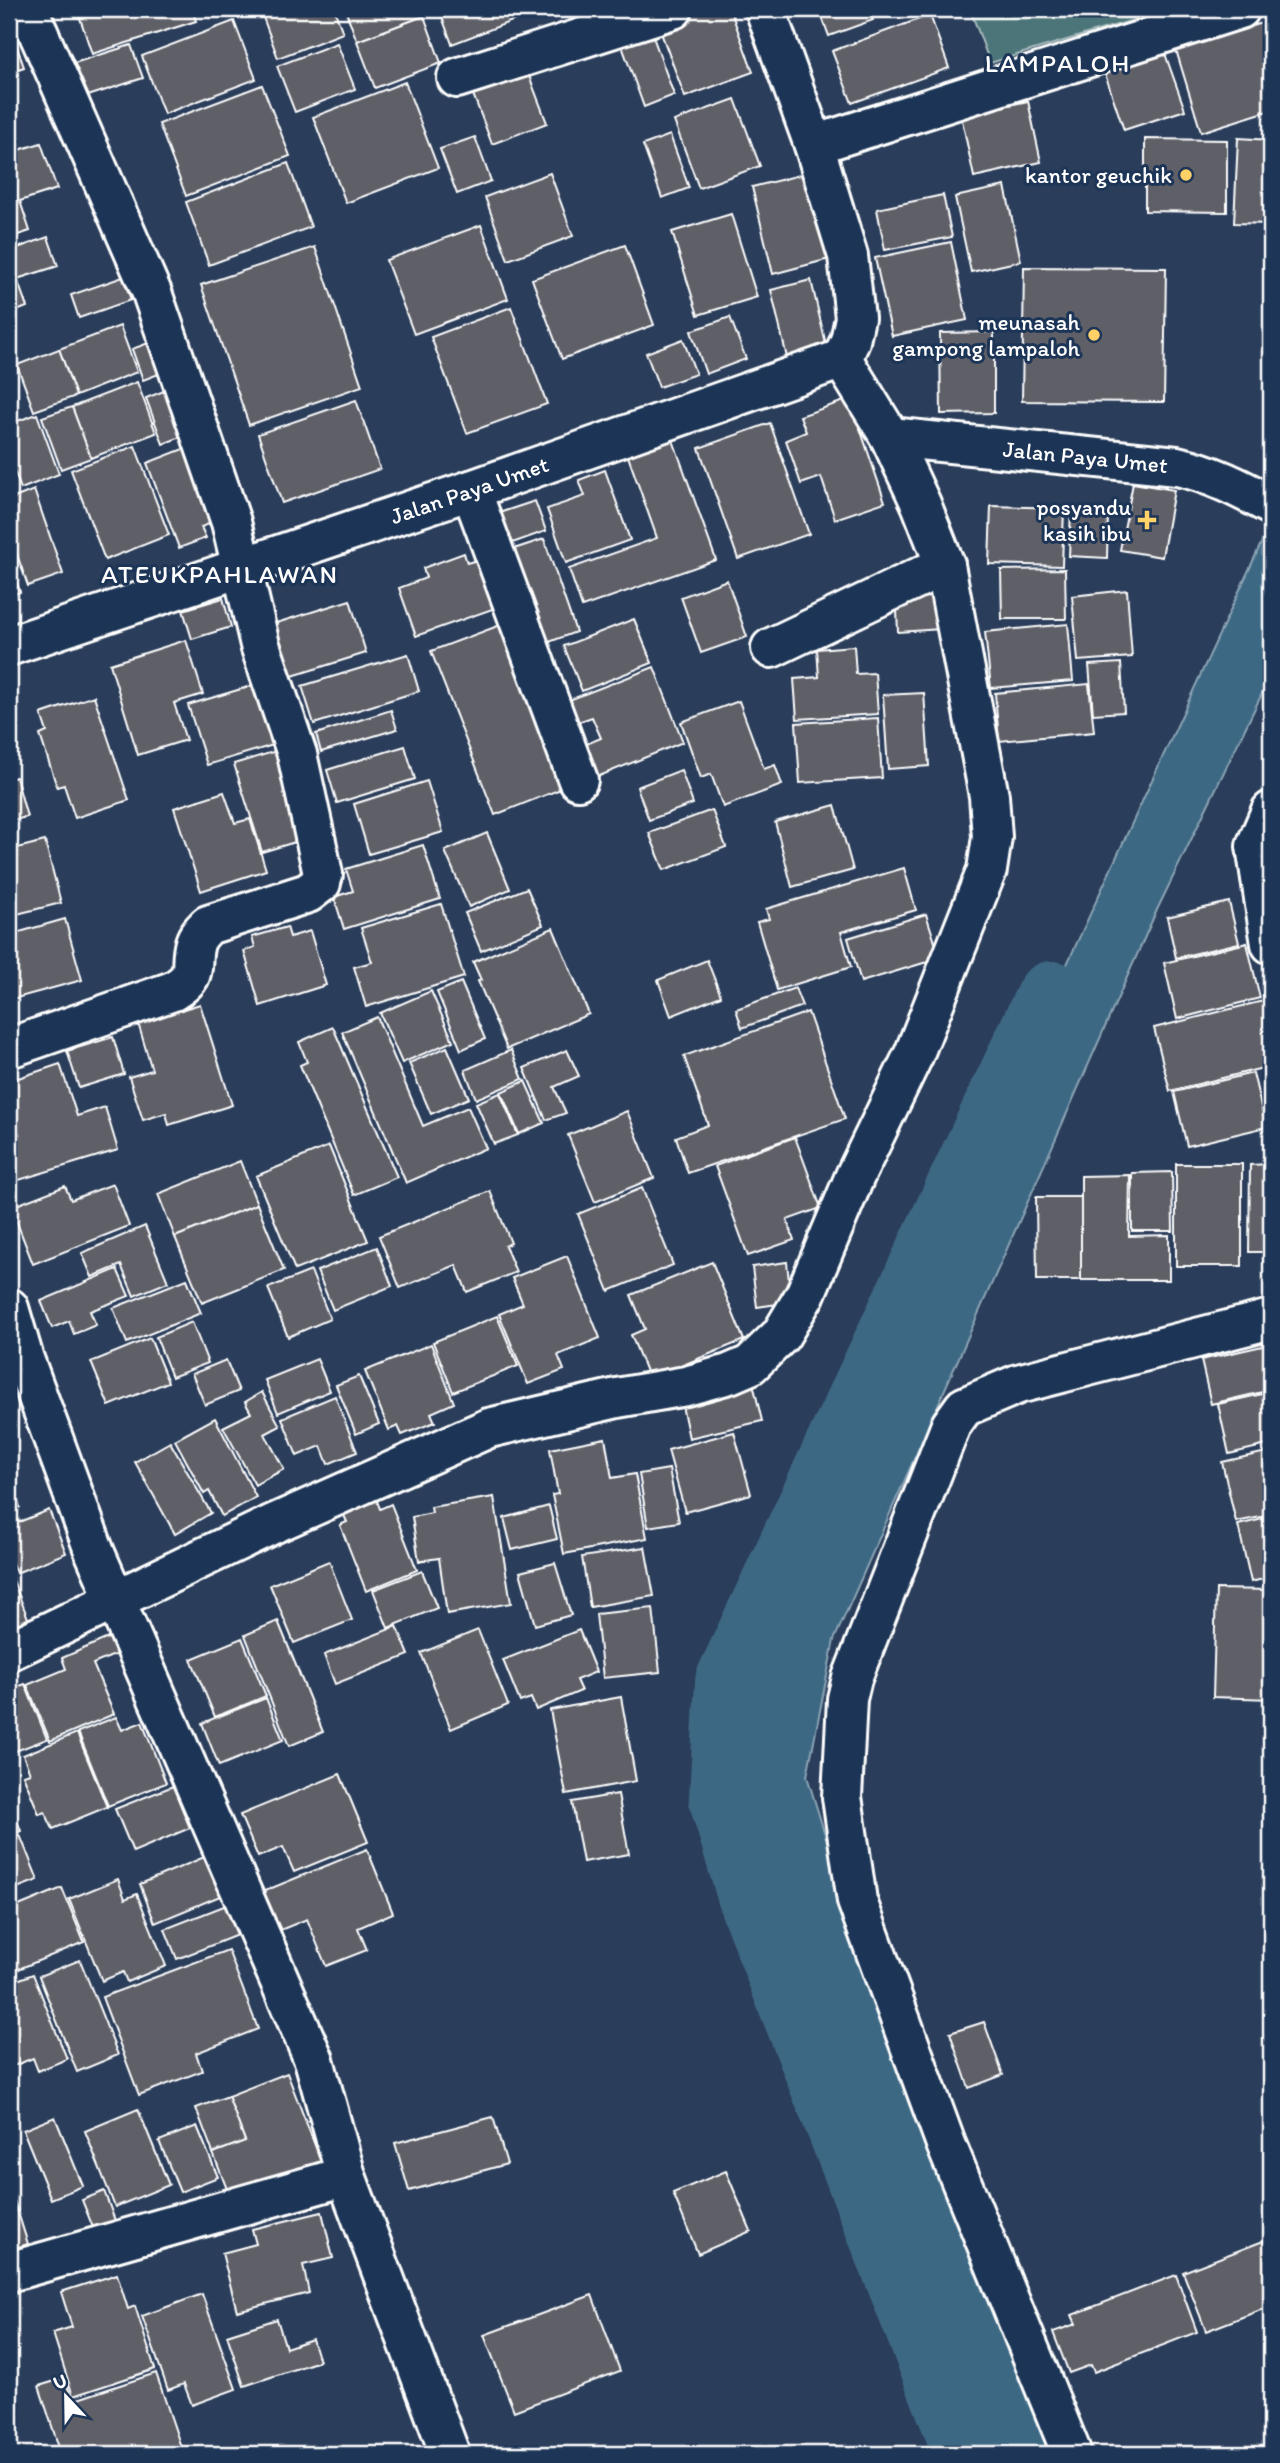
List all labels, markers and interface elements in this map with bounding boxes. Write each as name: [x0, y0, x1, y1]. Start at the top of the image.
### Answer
district label: LAMPALOH: [985, 47, 1131, 79]
place label: kantor geuchik: [1025, 161, 1172, 189]
marker: kantor geuchik: [1178, 167, 1194, 183]
place label: meunasah gampong lampaloh: [892, 308, 1081, 362]
marker: meunasah gampong lampaloh: [1086, 327, 1102, 343]
street label: Jalan Paya Umet: [1002, 434, 1169, 479]
street label: Jalan Paya Umet: [387, 450, 552, 530]
place label: posyandu kasih ibu: [1037, 493, 1131, 547]
marker: posyandu kasih ibu: [1137, 510, 1157, 530]
district label: ATEUKPAHLAWAN: [101, 558, 339, 590]
north arrow: [32, 2362, 102, 2432]
text: U: [50, 2369, 70, 2395]

